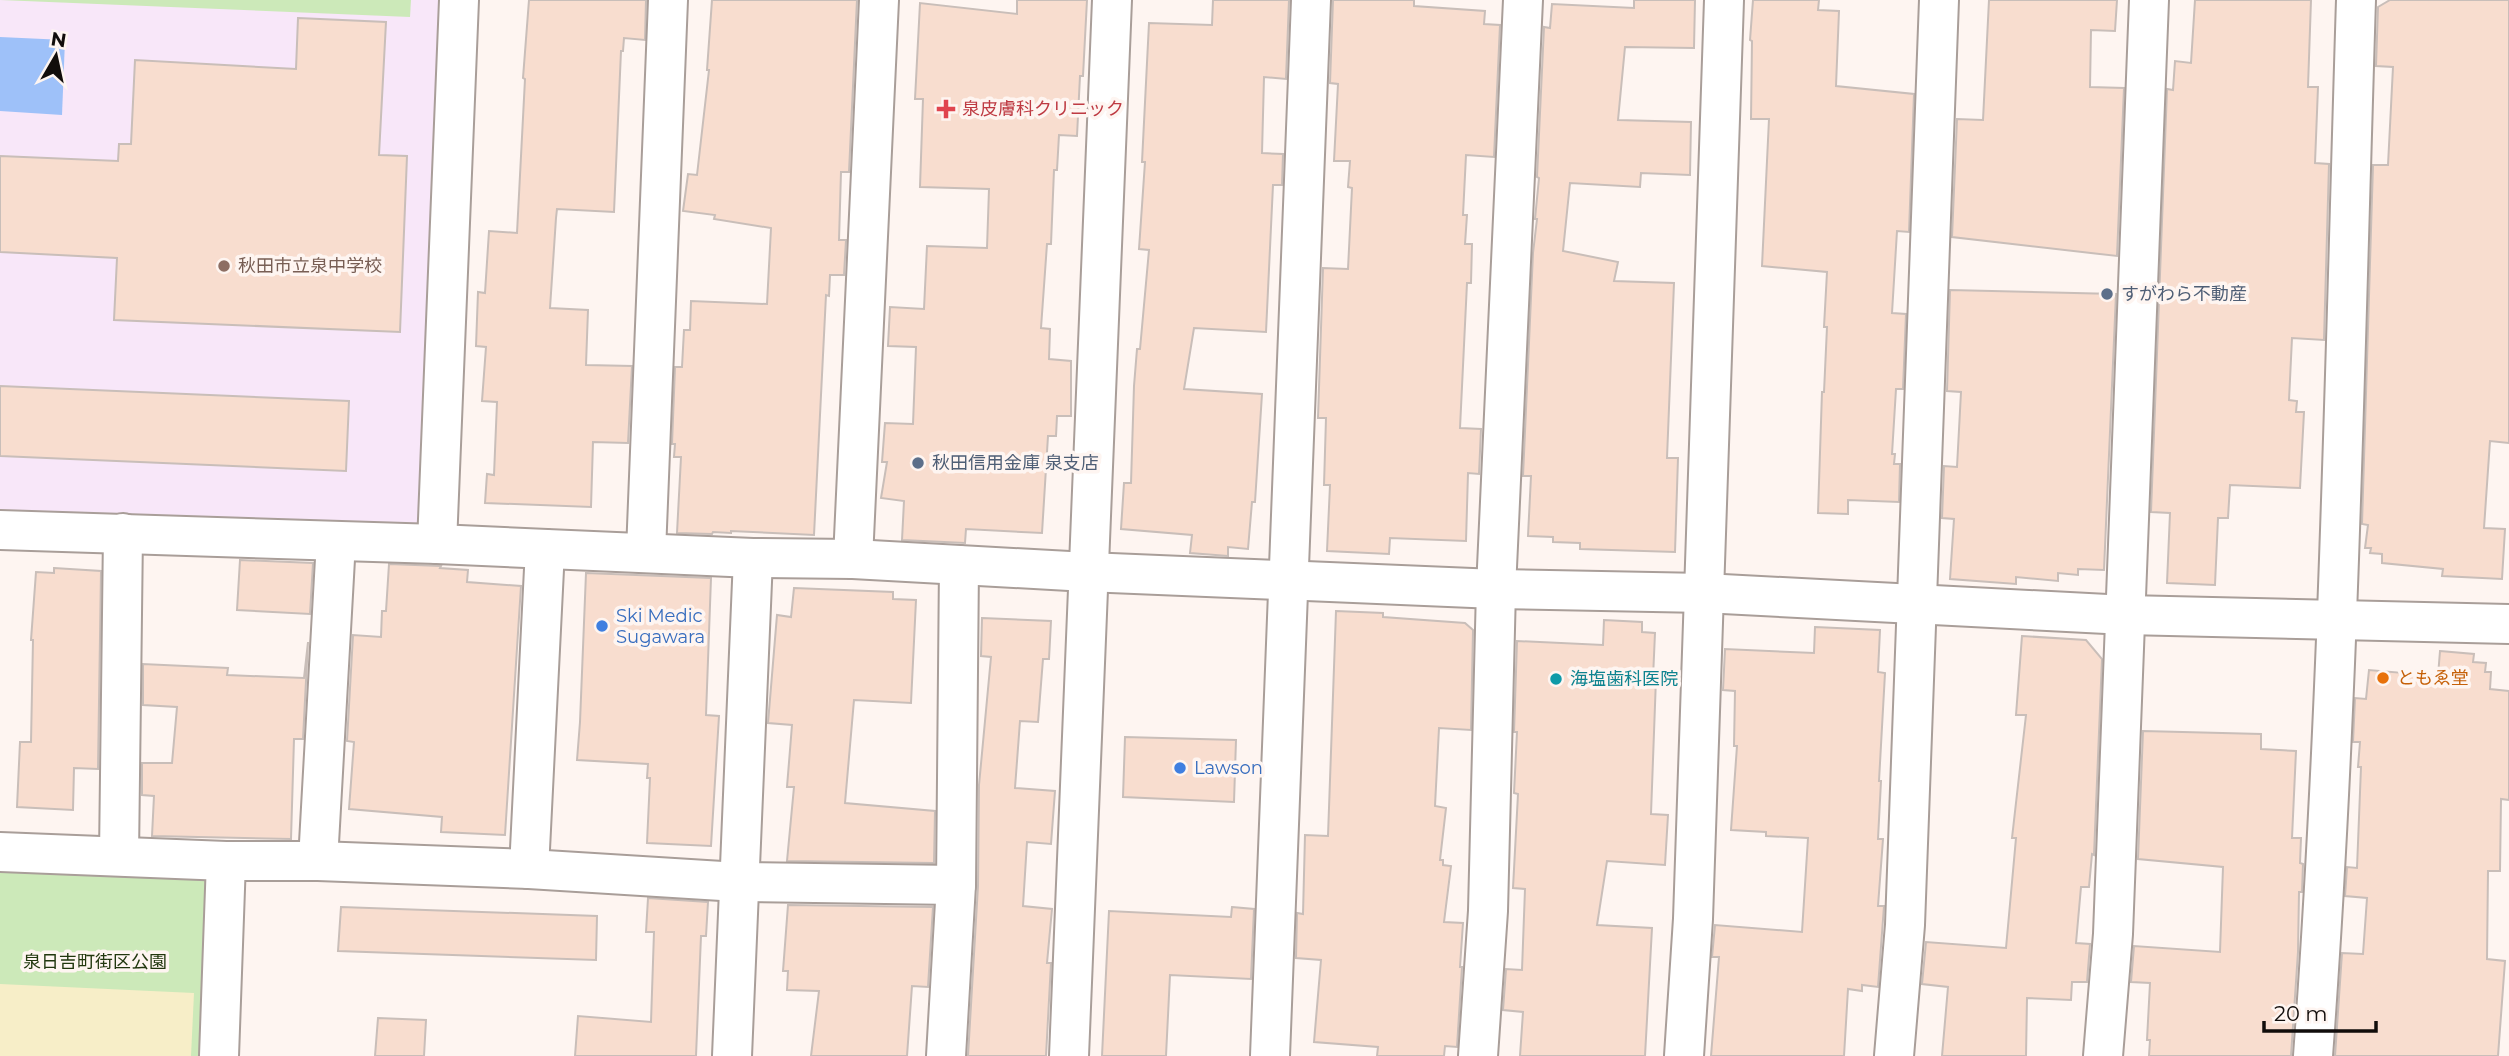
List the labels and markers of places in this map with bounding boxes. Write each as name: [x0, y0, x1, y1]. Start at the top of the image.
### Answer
place label: 泉皮膚科クリニック: [962, 98, 1124, 120]
marker: 泉皮膚科クリニック: [936, 99, 956, 119]
place label: 秋田市立泉中学校: [238, 255, 382, 277]
marker: 秋田市立泉中学校: [216, 258, 232, 274]
place label: すがわら不動産: [2121, 283, 2247, 305]
marker: すがわら不動産: [2099, 286, 2115, 302]
place label: 秋田信用金庫 泉支店: [932, 452, 1099, 474]
marker: 秋田信用金庫 泉支店: [910, 455, 926, 471]
place label: Ski Medic Sugawara: [616, 605, 705, 648]
marker: Ski Medic Sugawara: [594, 618, 610, 634]
place label: ともゑ堂: [2397, 667, 2469, 689]
place label: 海塩歯科医院: [1570, 668, 1678, 690]
marker: ともゑ堂: [2375, 670, 2391, 686]
marker: 海塩歯科医院: [1548, 671, 1564, 687]
place label: Lawson: [1194, 757, 1263, 779]
marker: Lawson: [1172, 760, 1188, 776]

